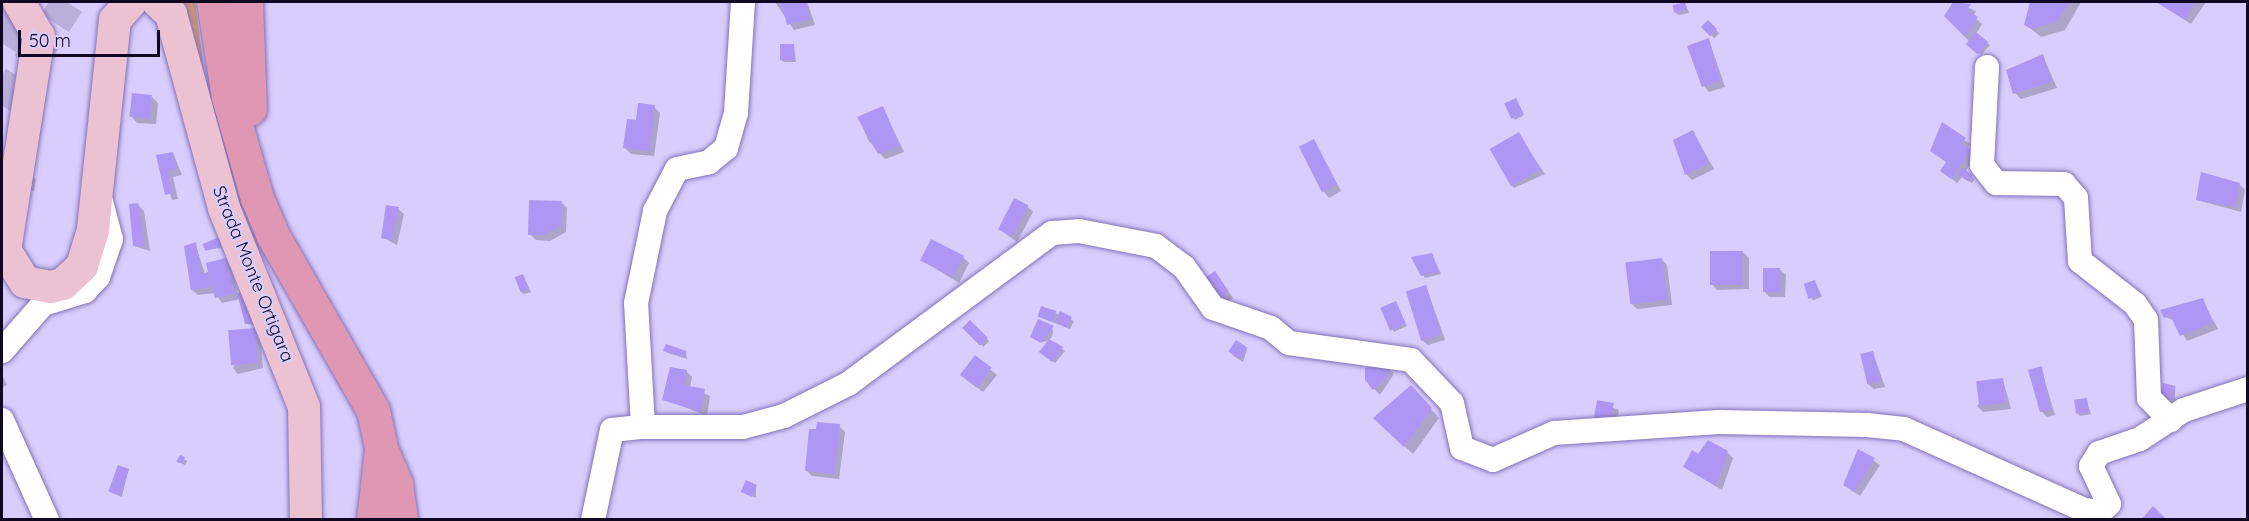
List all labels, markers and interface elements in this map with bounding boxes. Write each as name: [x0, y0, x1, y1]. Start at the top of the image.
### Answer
scale bar: [21, 18, 164, 56]
text: 50 m: [29, 29, 71, 52]
street label: Strada Monte Ortigara: [208, 183, 298, 365]

